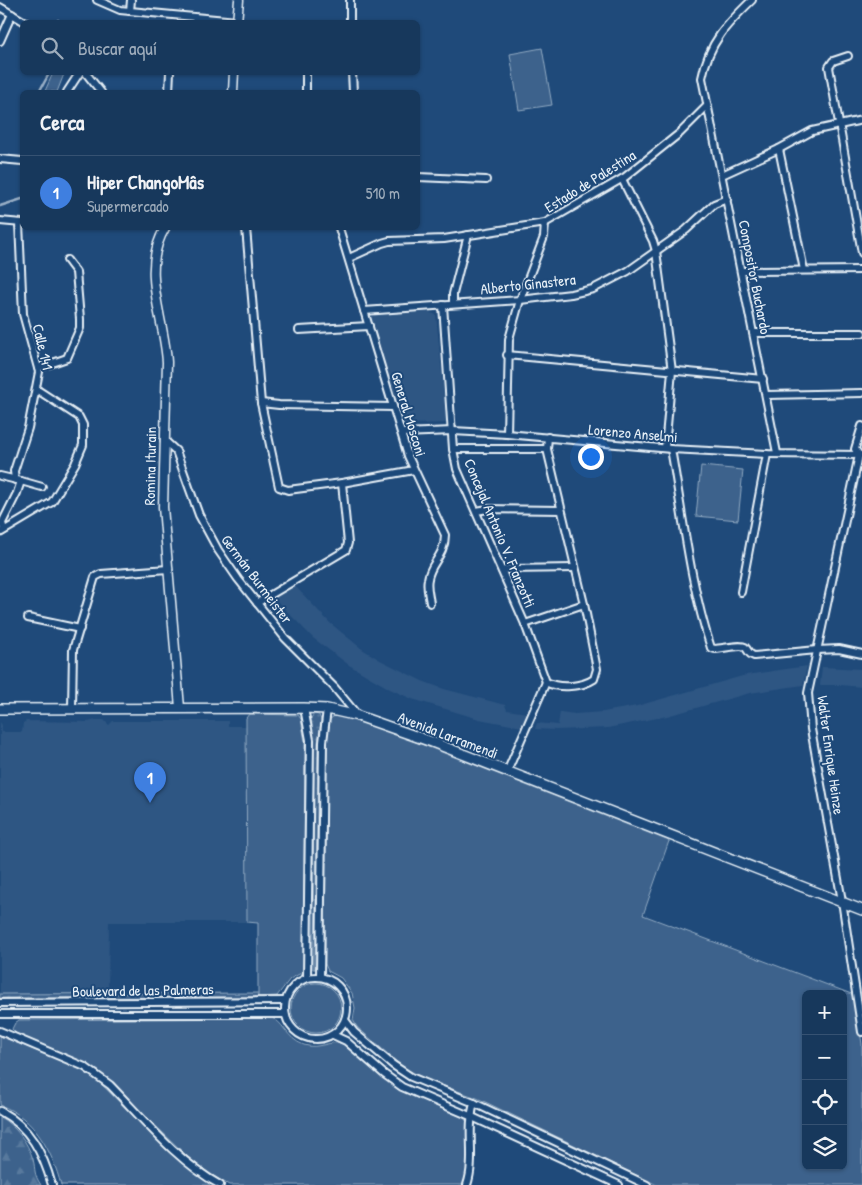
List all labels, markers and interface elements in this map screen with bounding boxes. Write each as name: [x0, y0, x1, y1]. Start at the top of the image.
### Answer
search box: [20, 20, 420, 75]
icon: search: [38, 34, 66, 62]
text: Buscar aquí: [78, 35, 157, 61]
text: Cerca: [40, 108, 84, 137]
street label: Estado de Palestina: [540, 144, 640, 217]
text: Hiper ChangoMâs: [87, 169, 204, 195]
text: 1: [53, 182, 59, 204]
text: 510 m: [366, 182, 400, 204]
text: Supermercado: [87, 195, 169, 217]
street label: Compositor Buchardo: [734, 218, 776, 336]
street label: Alberto Ginastera: [479, 269, 577, 299]
street label: Calle 141: [28, 322, 58, 372]
street label: General Mosconi: [386, 369, 432, 459]
street label: Lorenzo Anselmi: [588, 419, 678, 447]
street label: Romina Iturain: [139, 426, 161, 506]
your location: [578, 444, 604, 470]
street label: Concejal Antonio V. Franzotti: [459, 455, 541, 611]
street label: Germán Burmeister: [216, 530, 298, 628]
street label: Walter Enrique Heinze: [812, 694, 850, 816]
street label: Avenida Larramendi: [395, 706, 501, 764]
pin: 1: [134, 762, 166, 803]
street label: Boulevard de las Palmeras: [72, 978, 214, 1002]
map controls: [802, 990, 847, 1170]
button: +: [802, 990, 847, 1035]
button: −: [802, 1035, 847, 1080]
button: locate: [802, 1080, 847, 1125]
button: layers: [802, 1125, 847, 1170]

